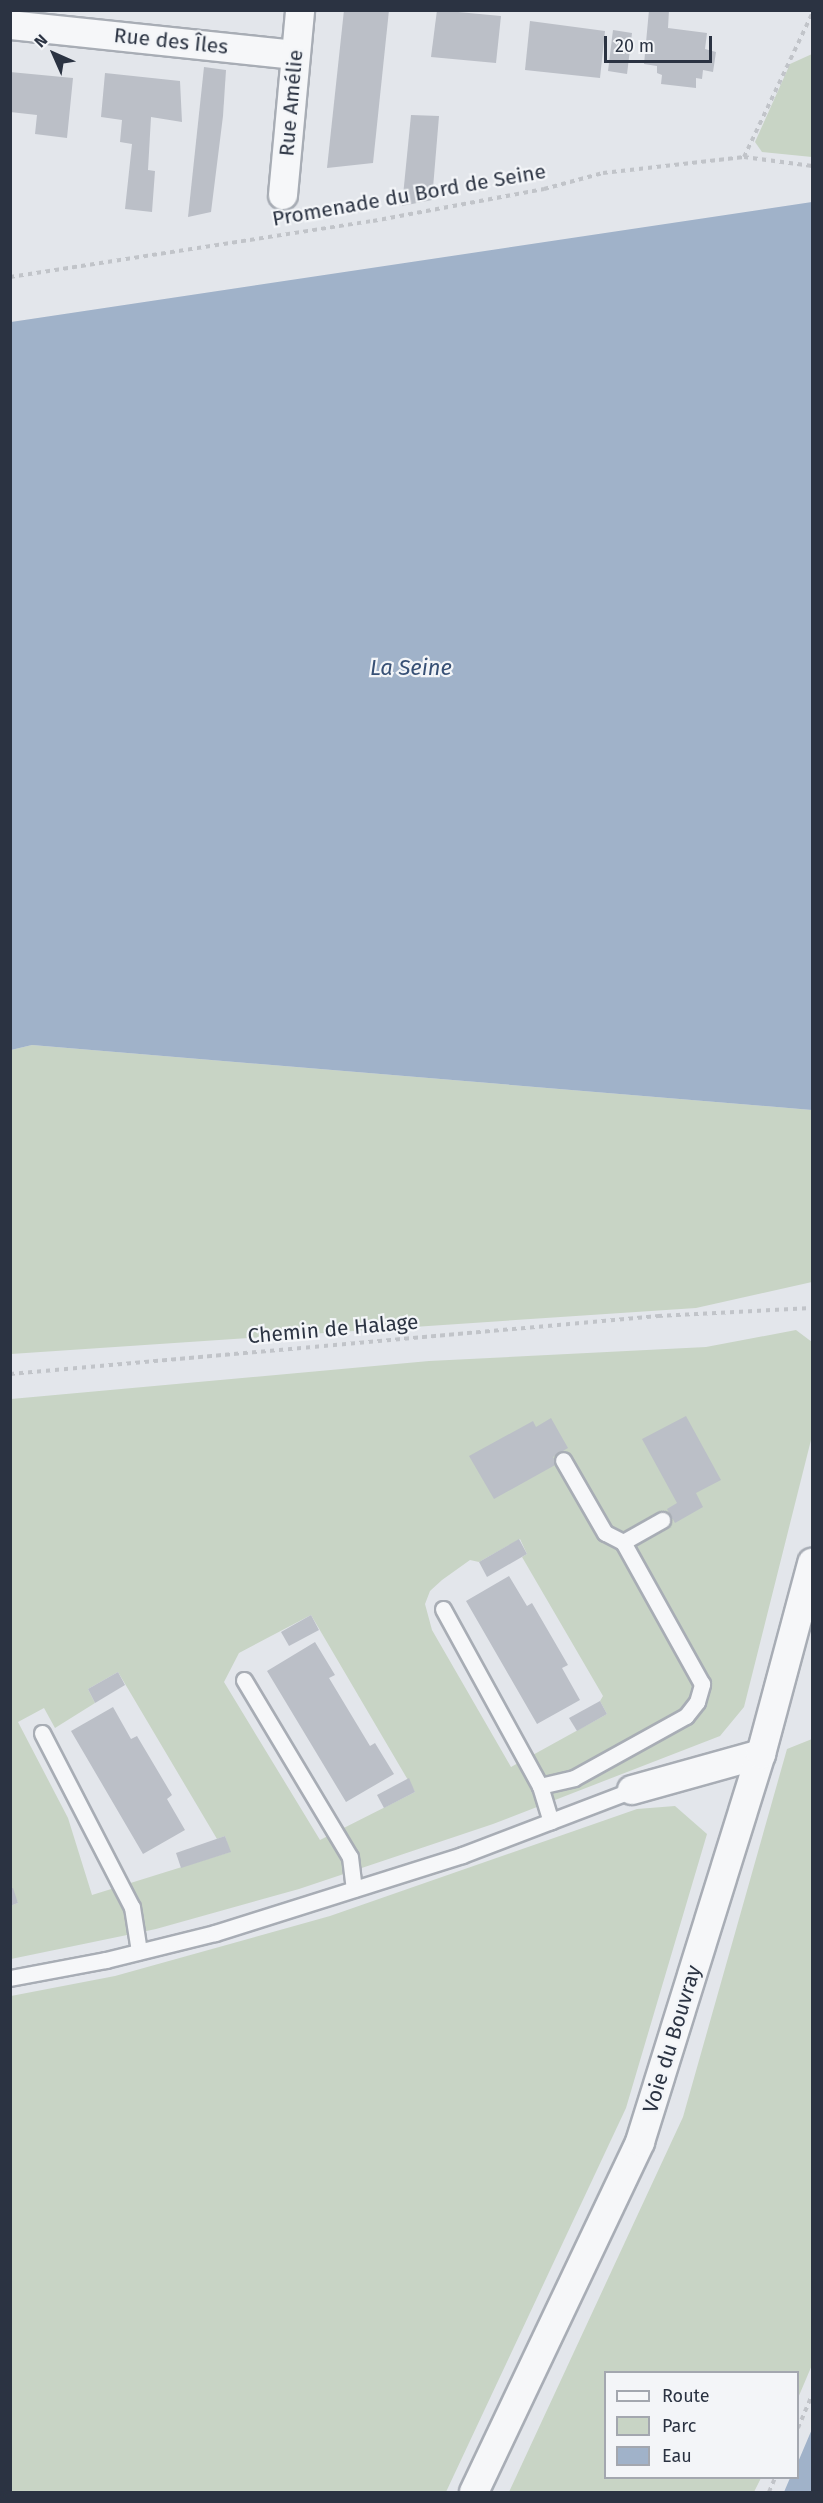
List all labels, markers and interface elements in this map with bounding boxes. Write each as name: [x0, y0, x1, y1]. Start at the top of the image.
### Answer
street label: Rue des Îles: [113, 22, 229, 60]
north arrow: [24, 24, 84, 84]
scale bar: [607, 24, 715, 62]
text: N: [30, 30, 51, 51]
text: 20 m: [615, 35, 654, 57]
street label: Rue Amélie: [274, 49, 308, 157]
street label: Promenade du Bord de Seine: [270, 159, 548, 231]
water label: La Seine: [370, 655, 452, 681]
street label: Chemin de Halage: [247, 1309, 419, 1349]
street label: Voie du Bouvray: [638, 1962, 706, 2116]
legend: [604, 2371, 799, 2479]
text: Route: [662, 2385, 710, 2407]
text: Parc: [662, 2415, 696, 2437]
text: Eau: [662, 2445, 692, 2467]

